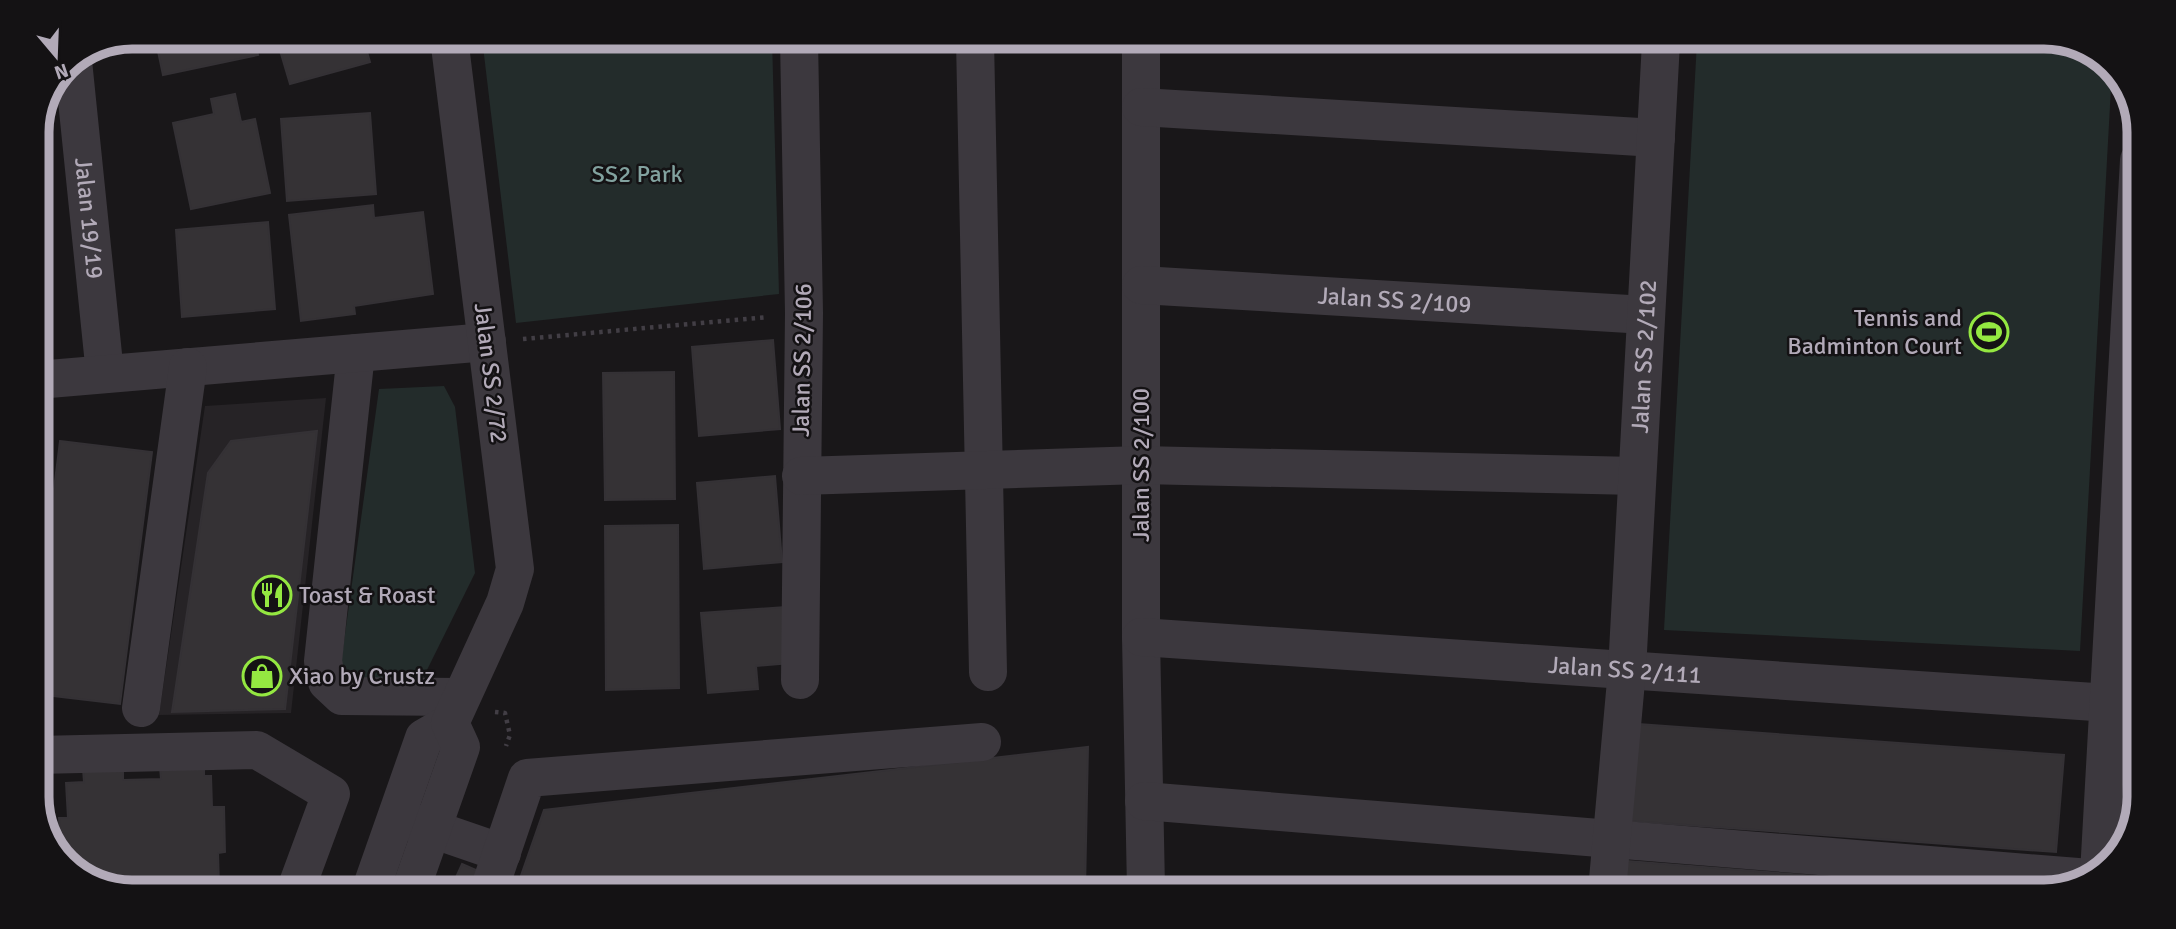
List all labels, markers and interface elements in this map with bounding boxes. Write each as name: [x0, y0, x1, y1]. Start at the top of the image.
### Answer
north arrow: [21, 21, 91, 91]
text: N: [51, 58, 71, 85]
street label: Jalan 19/19: [68, 156, 110, 280]
park label: SS2 Park: [591, 159, 683, 189]
street label: Jalan SS 2/102: [1625, 279, 1663, 434]
street label: Jalan SS 2/109: [1317, 281, 1472, 320]
street label: Jalan SS 2/106: [786, 283, 818, 437]
street label: Jalan SS 2/72: [468, 301, 514, 445]
place label: Tennis and Badminton Court: [1787, 303, 1962, 361]
sports icon: Tennis and Badminton Court: [1968, 311, 2010, 353]
street label: Jalan SS 2/100: [1126, 388, 1156, 542]
restaurant icon: Toast & Roast: [251, 574, 293, 616]
place label: Toast & Roast: [299, 580, 436, 610]
street label: Jalan SS 2/111: [1547, 650, 1703, 690]
shop icon: Xiao by Crustz: [241, 655, 283, 697]
place label: Xiao by Crustz: [289, 661, 435, 691]

